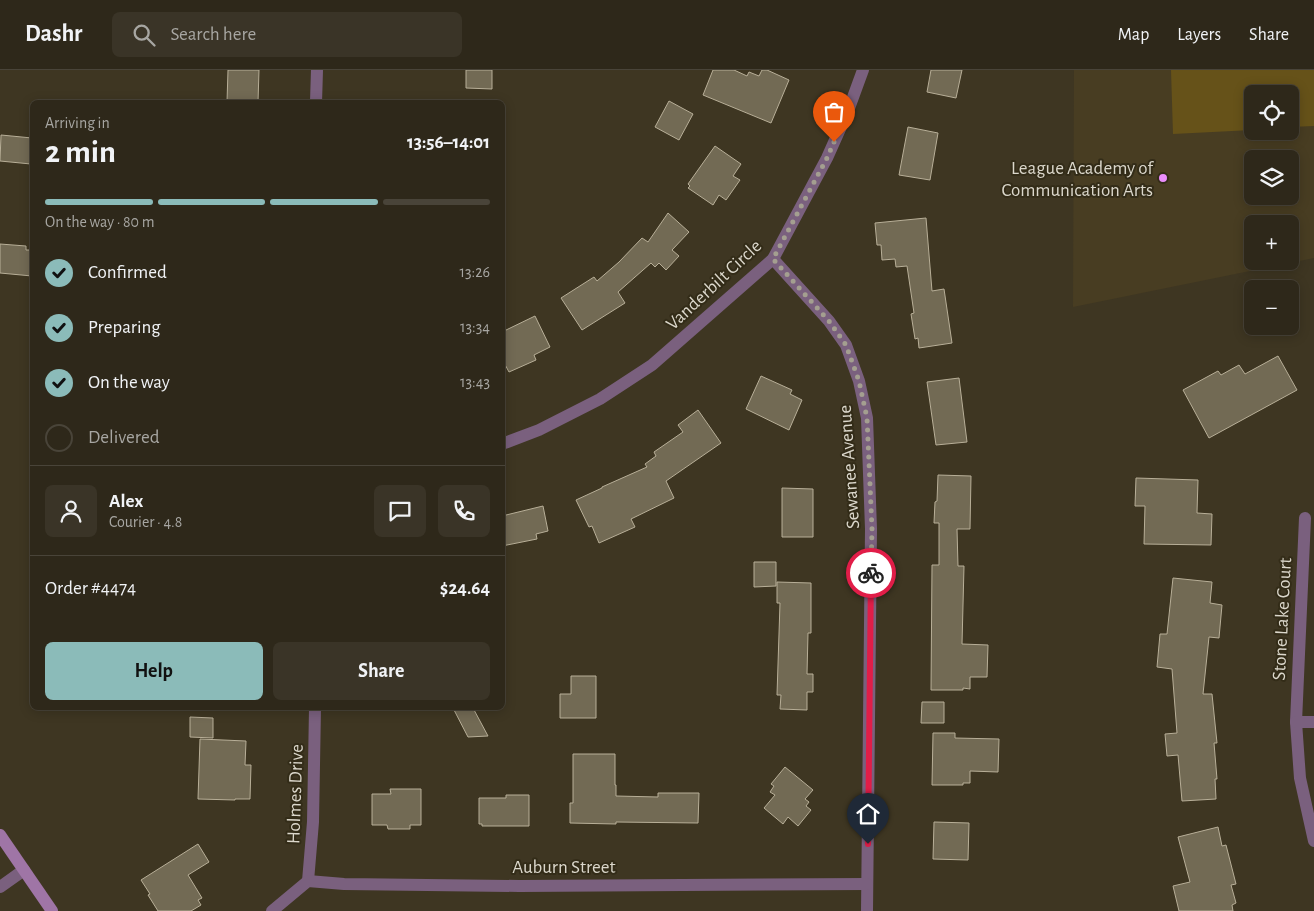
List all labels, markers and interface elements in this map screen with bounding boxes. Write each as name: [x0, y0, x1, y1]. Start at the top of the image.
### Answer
search box: [112, 12, 462, 57]
icon: search: [130, 21, 158, 49]
text: Dashr: [25, 22, 82, 46]
text: Search here: [170, 25, 256, 44]
text: Map: [1118, 26, 1149, 44]
text: Layers: [1177, 26, 1221, 44]
text: Share: [1249, 26, 1289, 44]
map controls: [1244, 85, 1299, 335]
button: locate: [1244, 85, 1299, 140]
pin: [813, 91, 855, 142]
icon: bag: [820, 98, 848, 126]
text: Arriving in: [45, 115, 110, 131]
text: 13:56–14:01: [407, 133, 490, 152]
text: 2 min: [45, 136, 116, 168]
button: layers: [1244, 150, 1299, 205]
place label: League Academy of Communication Arts: [1002, 159, 1154, 200]
marker: League Academy of Communication Arts: [1157, 172, 1169, 184]
text: On the way · 80 m: [45, 214, 154, 230]
button: +: [1244, 215, 1299, 270]
street label: Vanderbilt Circle: [663, 236, 765, 334]
icon: check: [45, 259, 73, 287]
text: Confirmed: [88, 263, 167, 282]
text: 13:26: [459, 264, 490, 280]
button: −: [1244, 280, 1299, 335]
icon: check: [45, 314, 73, 342]
text: Preparing: [88, 318, 161, 337]
text: 13:34: [460, 319, 490, 335]
icon: check: [45, 369, 73, 397]
text: On the way: [88, 373, 170, 392]
text: 13:43: [460, 374, 490, 390]
street label: Sewanee Avenue: [836, 404, 863, 530]
text: Delivered: [88, 428, 160, 447]
button: person: [45, 485, 97, 537]
button: chat: [374, 485, 426, 537]
button: phone: [438, 485, 490, 537]
text: Alex: [109, 492, 143, 511]
text: Courier · 4.8: [109, 514, 182, 530]
courier: [846, 548, 896, 598]
street label: Stone Lake Court: [1270, 557, 1295, 681]
icon: bike: [857, 559, 885, 587]
text: Order #4474: [45, 579, 136, 598]
text: $24.64: [440, 579, 490, 598]
button: Help: [45, 642, 263, 700]
button: Share: [273, 642, 490, 700]
street label: Holmes Drive: [284, 744, 307, 845]
pin: [847, 793, 889, 844]
icon: home: [854, 800, 882, 828]
street label: Auburn Street: [512, 858, 616, 877]

